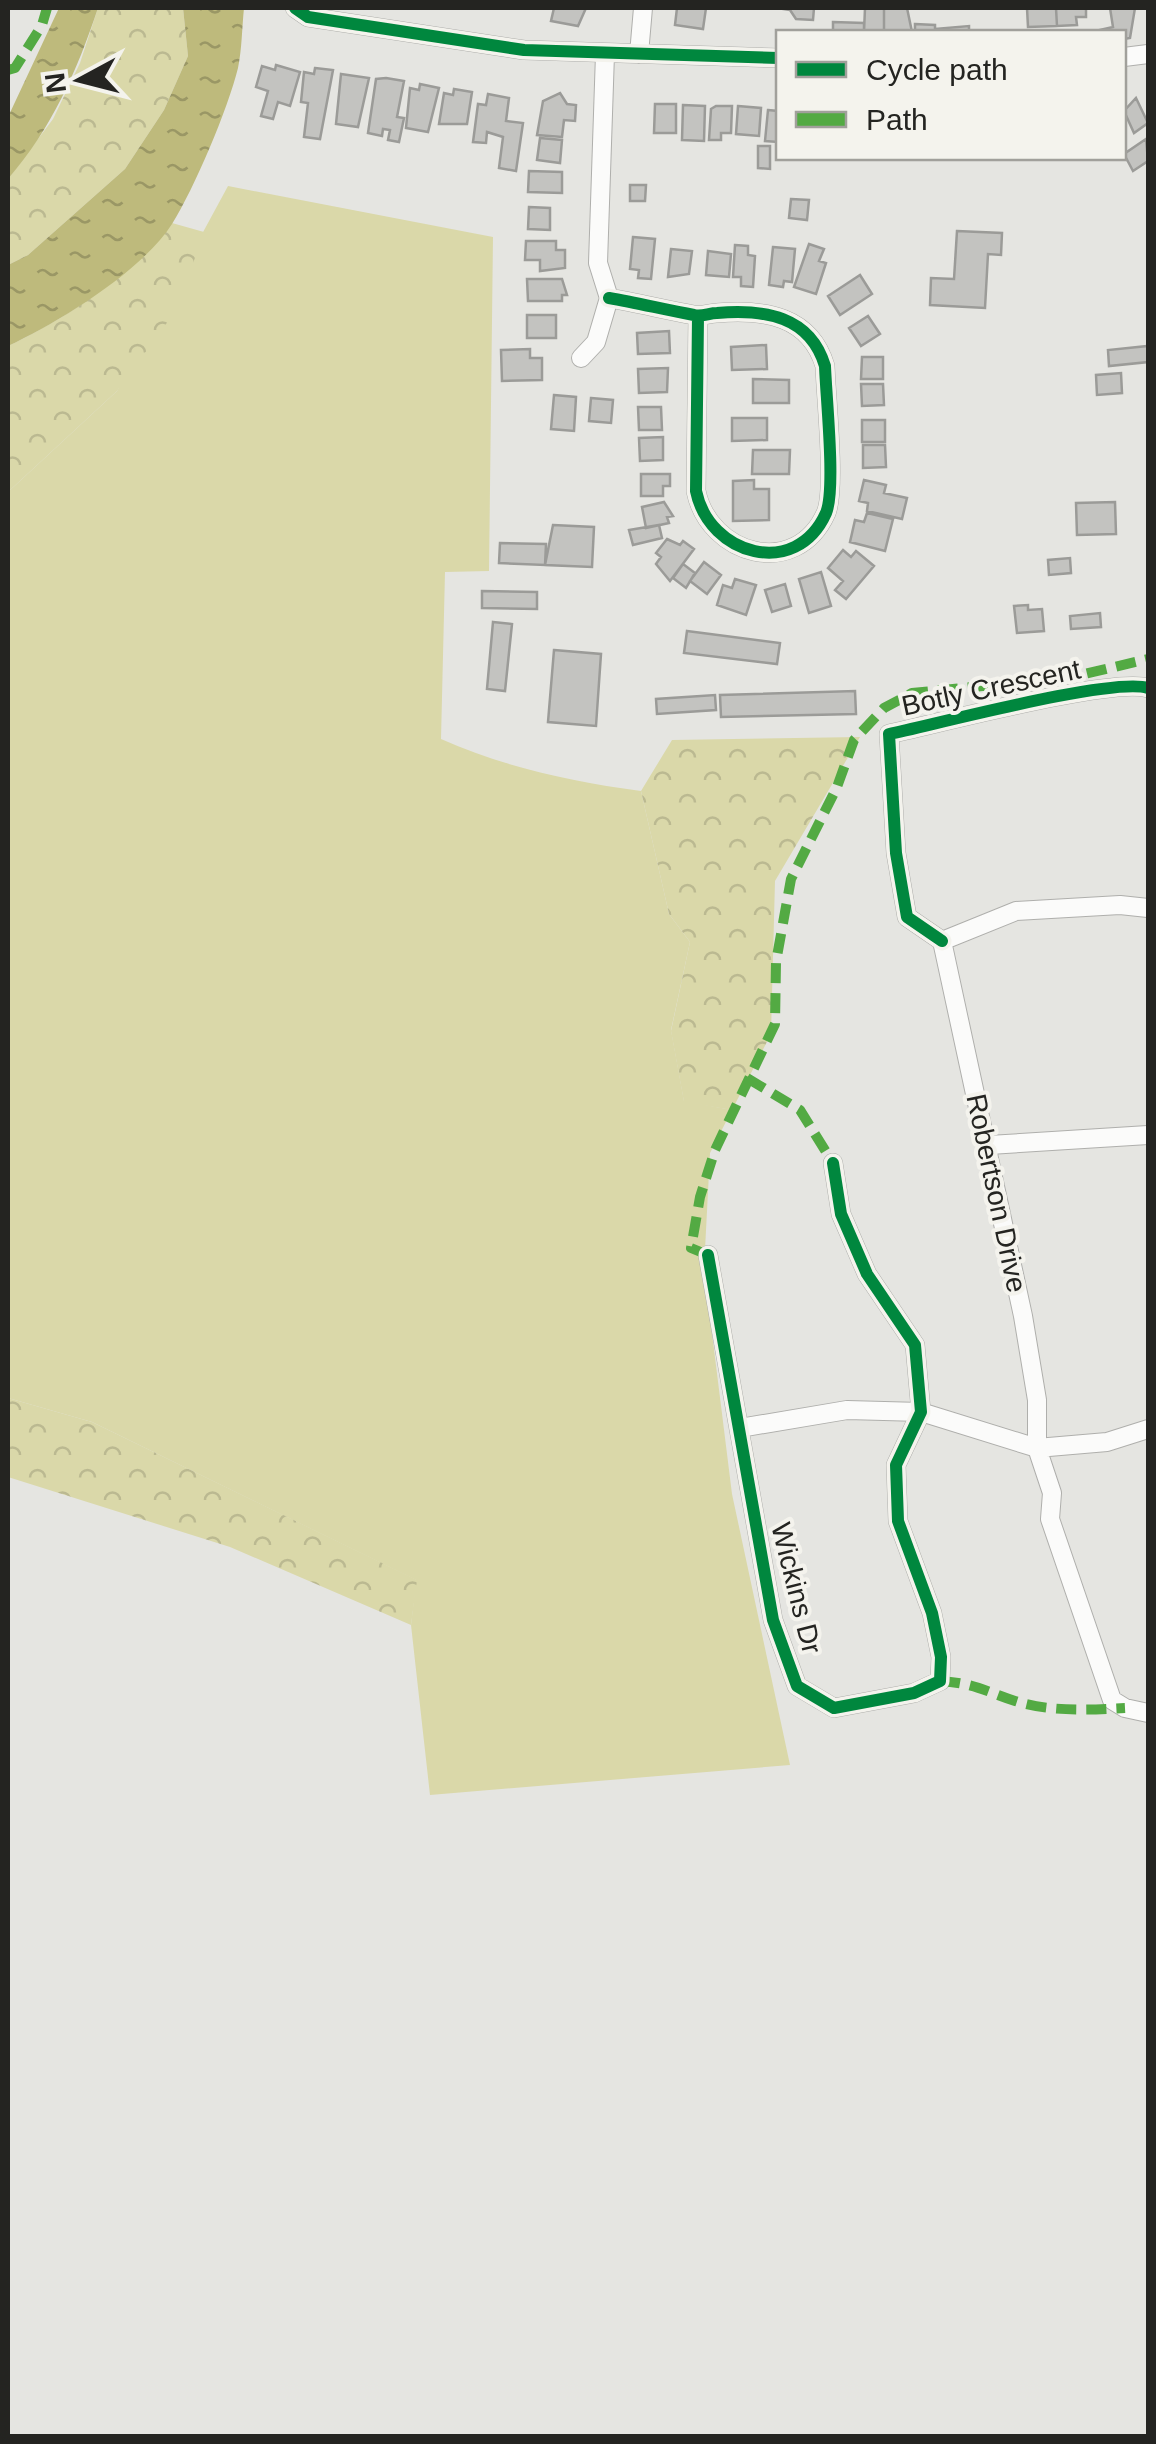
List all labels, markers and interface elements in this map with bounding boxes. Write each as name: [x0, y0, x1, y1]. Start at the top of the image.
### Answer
north arrow: [30, 30, 130, 130]
legend: [776, 30, 1126, 160]
text: Cycle path: [866, 53, 1008, 86]
text: N: [39, 71, 72, 95]
text: Path: [866, 103, 928, 136]
street label: Botly Crescent: [899, 653, 1084, 722]
street label: Robertson Drive: [960, 1091, 1033, 1295]
street label: Wickins Dr: [765, 1519, 828, 1657]

